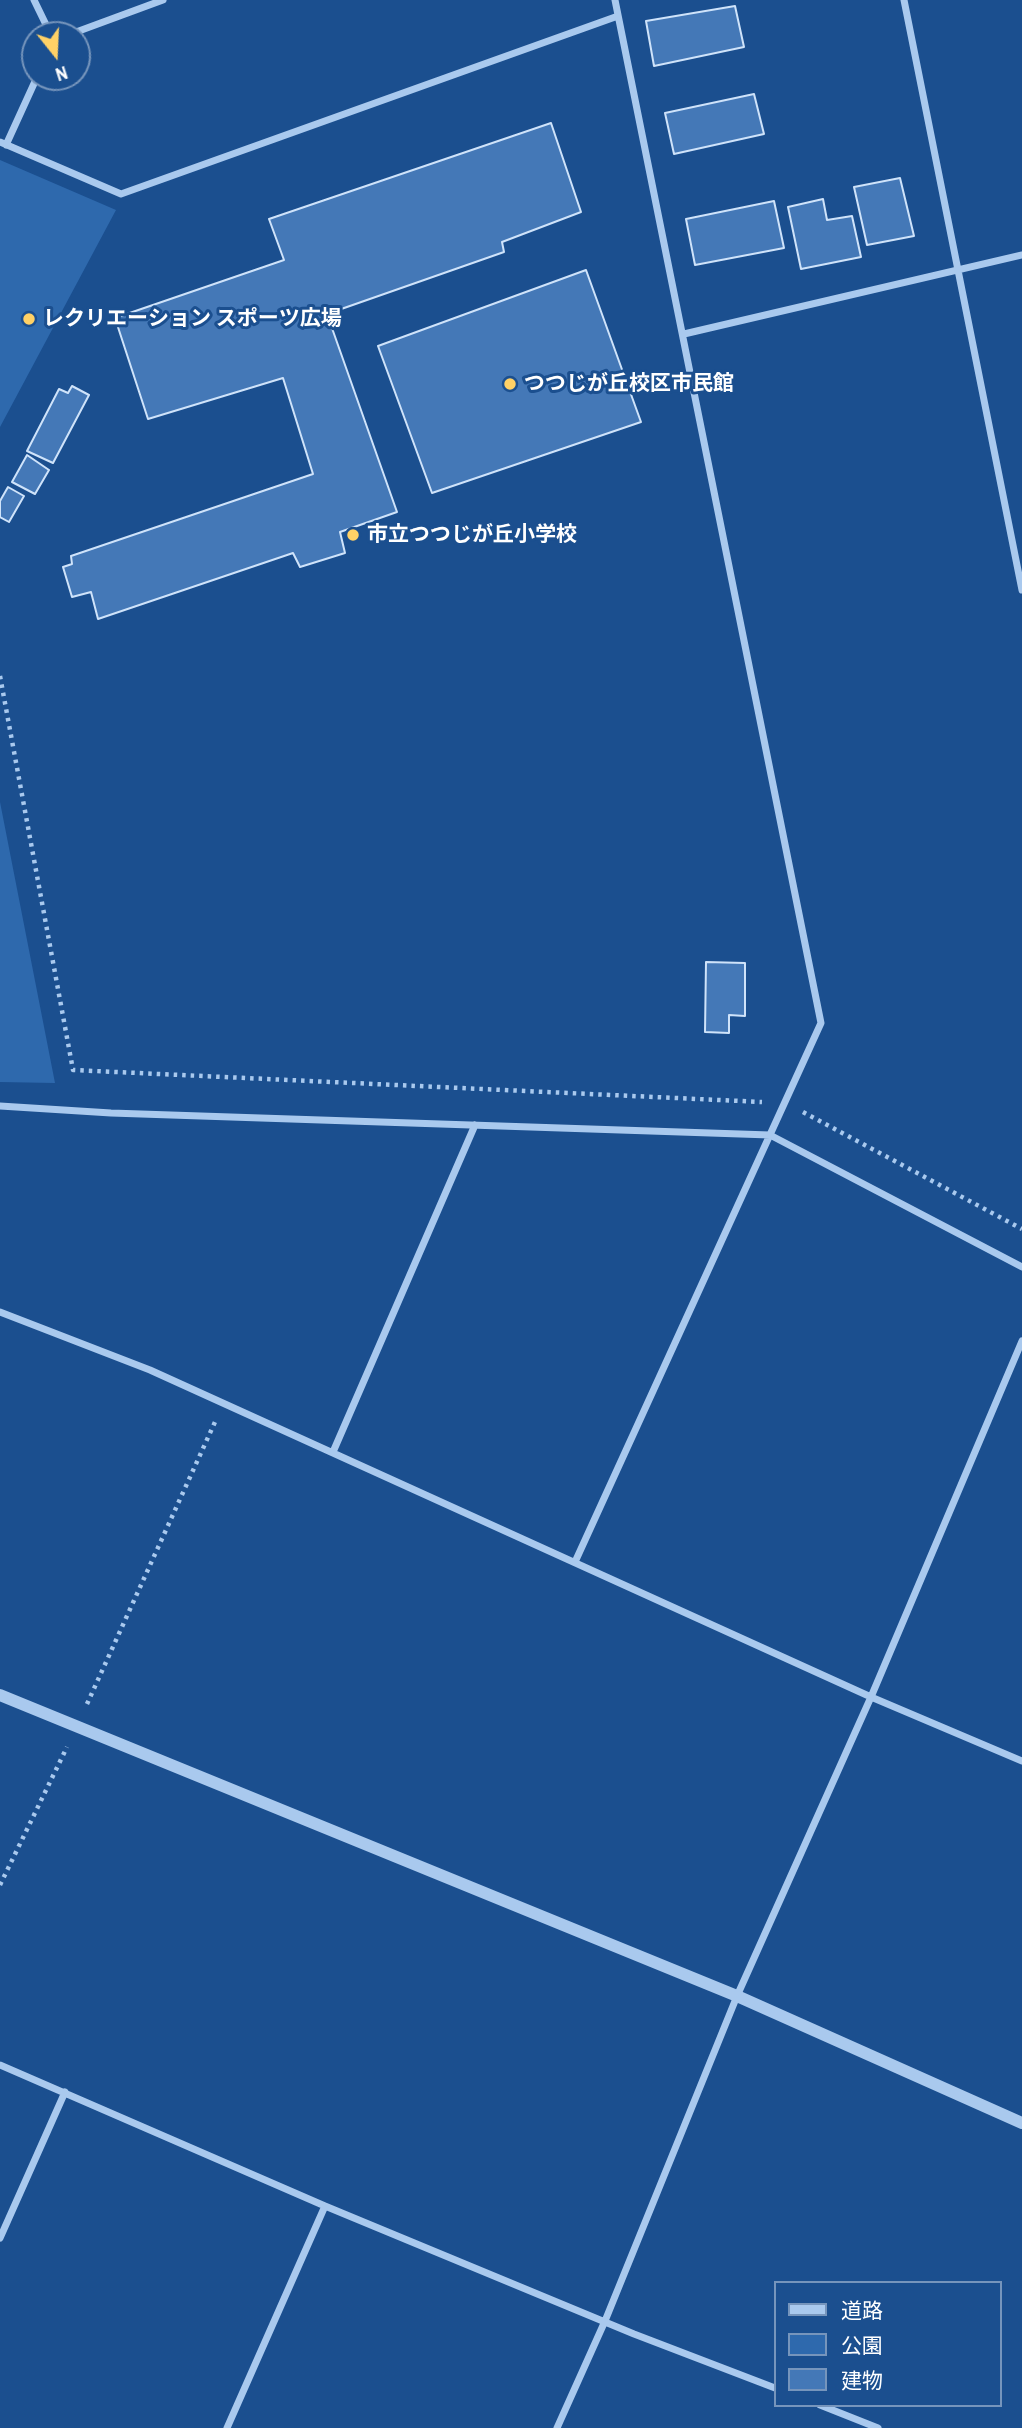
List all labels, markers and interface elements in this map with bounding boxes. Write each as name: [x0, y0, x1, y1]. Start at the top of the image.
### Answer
north arrow: [21, 21, 91, 91]
text: N: [53, 60, 71, 88]
place label: レクリエーション スポーツ広場: [43, 306, 342, 332]
marker: レクリエーション スポーツ広場: [21, 311, 37, 327]
place label: つつじが丘校区市民館: [524, 371, 734, 397]
marker: つつじが丘校区市民館: [502, 376, 518, 392]
place label: 市立つつじが丘小学校: [367, 522, 577, 548]
marker: 市立つつじが丘小学校: [345, 527, 361, 543]
legend: [774, 2281, 1001, 2407]
text: 道路: [841, 2296, 883, 2325]
text: 公園: [841, 2331, 883, 2360]
text: 建物: [841, 2366, 883, 2395]

